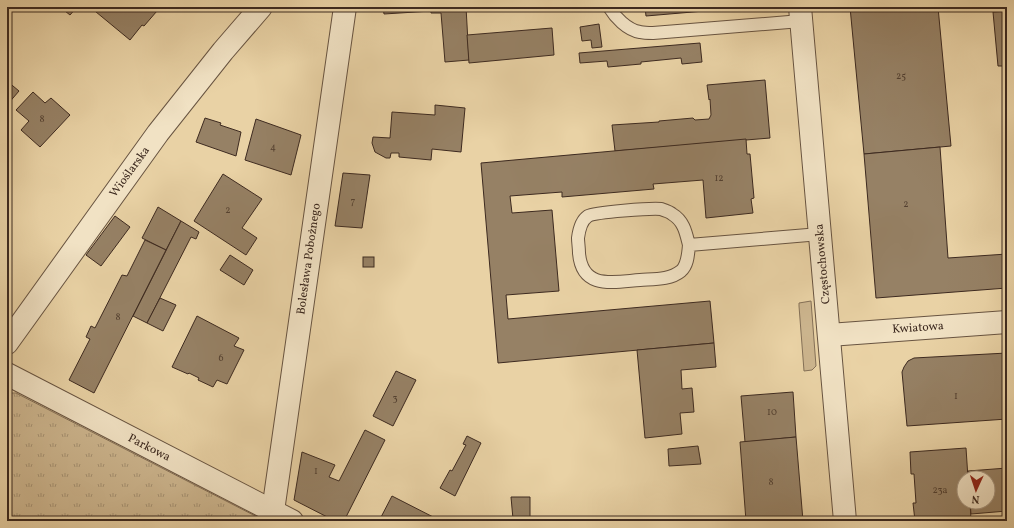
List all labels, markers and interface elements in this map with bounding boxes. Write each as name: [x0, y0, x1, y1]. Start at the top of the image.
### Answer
house number: 25: [896, 69, 906, 83]
house number: 8: [39, 112, 45, 126]
house number: 4: [270, 140, 276, 154]
street label: Wioślarska: [106, 143, 154, 201]
house number: 12: [714, 171, 724, 185]
house number: 7: [351, 194, 356, 208]
house number: 2: [903, 197, 909, 211]
street label: Bolesława Pobożnego: [293, 202, 325, 316]
house number: 2: [225, 203, 231, 217]
street label: Częstochowska: [812, 223, 834, 305]
house number: 8: [115, 310, 121, 324]
street label: Kwiatowa: [892, 318, 944, 338]
house number: 6: [218, 351, 224, 365]
house number: 1: [954, 389, 958, 403]
house number: 3: [392, 391, 398, 405]
house number: 10: [767, 405, 777, 419]
street label: Parkowa: [125, 430, 173, 466]
house number: 1: [314, 464, 318, 478]
north arrow: [956, 470, 996, 510]
house number: 8: [768, 475, 774, 489]
house number: 23a: [932, 483, 948, 497]
text: N: [971, 491, 980, 506]

